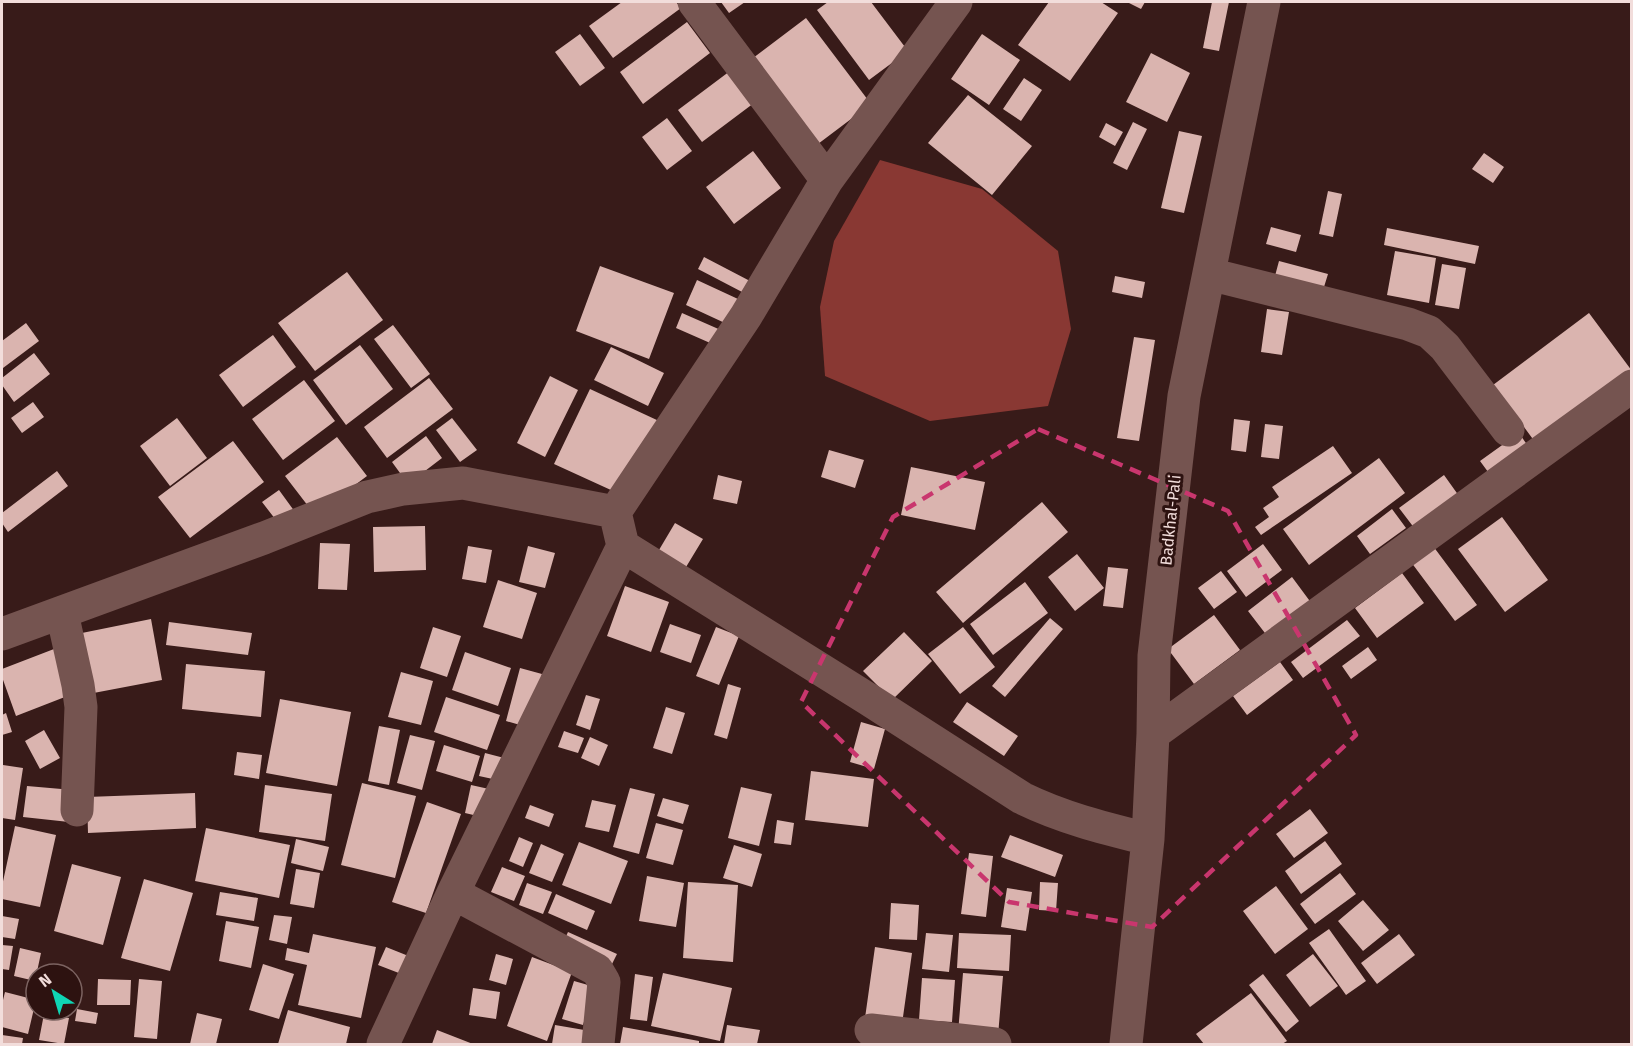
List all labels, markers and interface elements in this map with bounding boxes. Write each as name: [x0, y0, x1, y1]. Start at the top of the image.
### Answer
street label: Badkhal-Pali: [1156, 474, 1185, 566]
north arrow: [24, 962, 84, 1022]
text: N: [35, 970, 55, 991]

